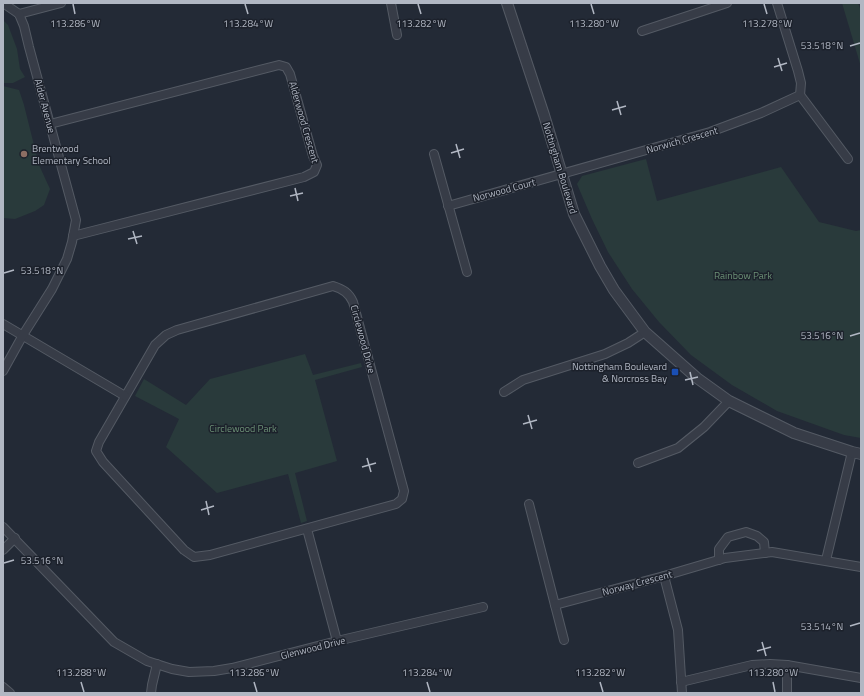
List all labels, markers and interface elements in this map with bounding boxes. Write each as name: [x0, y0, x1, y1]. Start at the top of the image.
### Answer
text: 113.286°W: [50, 16, 100, 31]
text: 113.284°W: [223, 16, 273, 31]
text: 113.282°W: [396, 16, 446, 31]
text: 113.280°W: [569, 16, 619, 31]
text: 113.278°W: [742, 16, 792, 31]
text: 53.518°N: [801, 38, 843, 53]
street label: Alder Avenue: [31, 77, 59, 135]
street label: Alderwood Crescent: [285, 79, 323, 165]
street label: Nottingham Boulevard: [539, 120, 581, 216]
street label: Norwich Crescent: [644, 122, 720, 157]
place label: Brentwood Elementary School: [32, 141, 111, 168]
marker: Brentwood Elementary School: [19, 149, 29, 159]
street label: Norwood Court: [471, 174, 537, 206]
text: 53.518°N: [21, 263, 63, 278]
park label: Rainbow Park: [714, 268, 772, 283]
street label: Circlewood Drive: [347, 303, 379, 375]
text: 53.516°N: [801, 328, 843, 343]
place label: Nottingham Boulevard & Norcross Bay: [572, 359, 667, 386]
marker: Nottingham Boulevard & Norcross Bay: [670, 367, 680, 377]
park label: Circlewood Park: [209, 421, 277, 436]
text: 53.516°N: [21, 553, 63, 568]
street label: Norway Crescent: [600, 566, 674, 600]
text: 53.514°N: [801, 619, 843, 634]
street label: Glenwood Drive: [279, 633, 347, 663]
text: 113.288°W: [56, 665, 106, 680]
text: 113.286°W: [229, 665, 279, 680]
text: 113.284°W: [402, 665, 452, 680]
text: 113.282°W: [575, 665, 625, 680]
text: 113.280°W: [748, 665, 798, 680]

